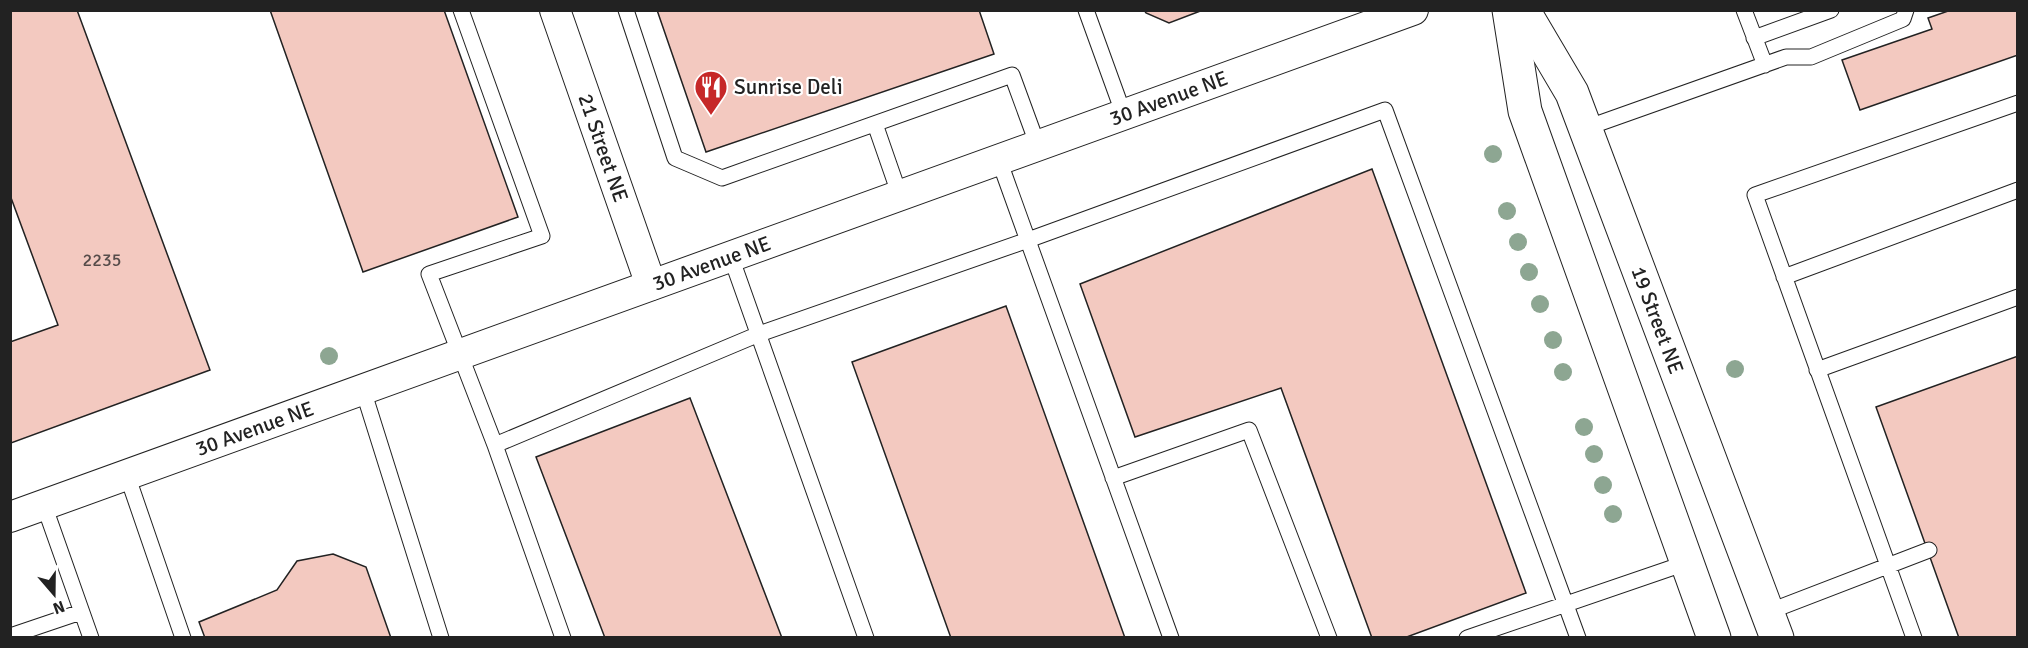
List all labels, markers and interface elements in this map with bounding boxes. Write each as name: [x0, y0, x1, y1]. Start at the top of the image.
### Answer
street label: 30 Avenue NE: [1106, 65, 1231, 132]
restaurant icon: Sunrise Deli: [693, 69, 729, 116]
place label: Sunrise Deli: [734, 74, 843, 100]
street label: 21 Street NE: [572, 90, 634, 205]
street label: 30 Avenue NE: [649, 230, 774, 297]
house number: 2235: [83, 249, 121, 271]
street label: 19 Street NE: [1625, 263, 1689, 377]
street label: 30 Avenue NE: [192, 395, 317, 462]
north arrow: [24, 564, 84, 624]
text: N: [50, 596, 67, 618]

